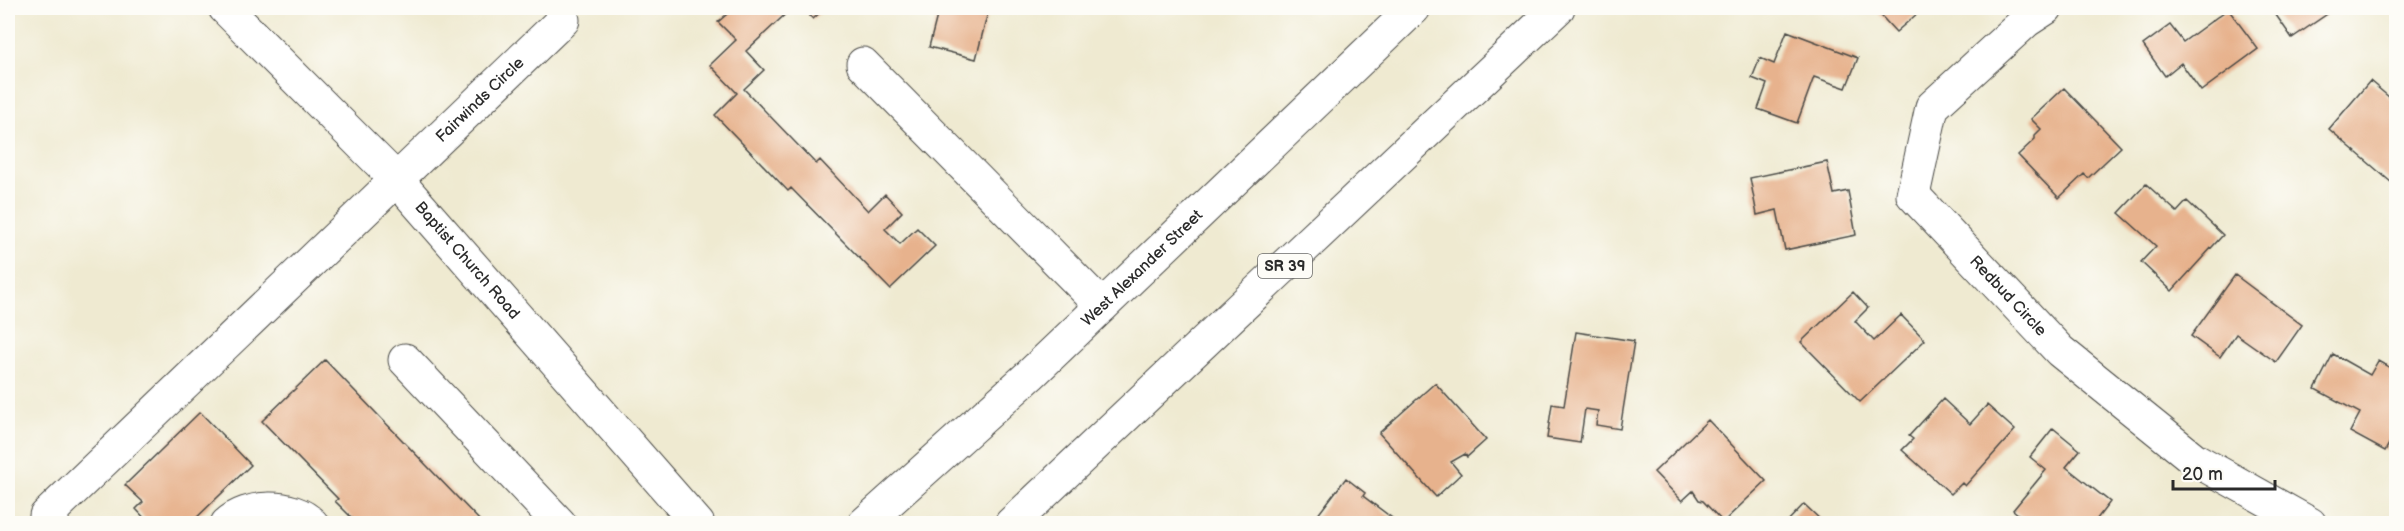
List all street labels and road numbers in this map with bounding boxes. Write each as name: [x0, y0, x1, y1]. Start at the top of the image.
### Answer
street label: Fairwinds Circle: [432, 53, 528, 146]
street label: Baptist Church Road: [411, 198, 524, 323]
street label: West Alexander Street: [1077, 206, 1207, 330]
street label: Redbud Circle: [1966, 252, 2051, 340]
road number: SR 39: [1258, 254, 1312, 278]

